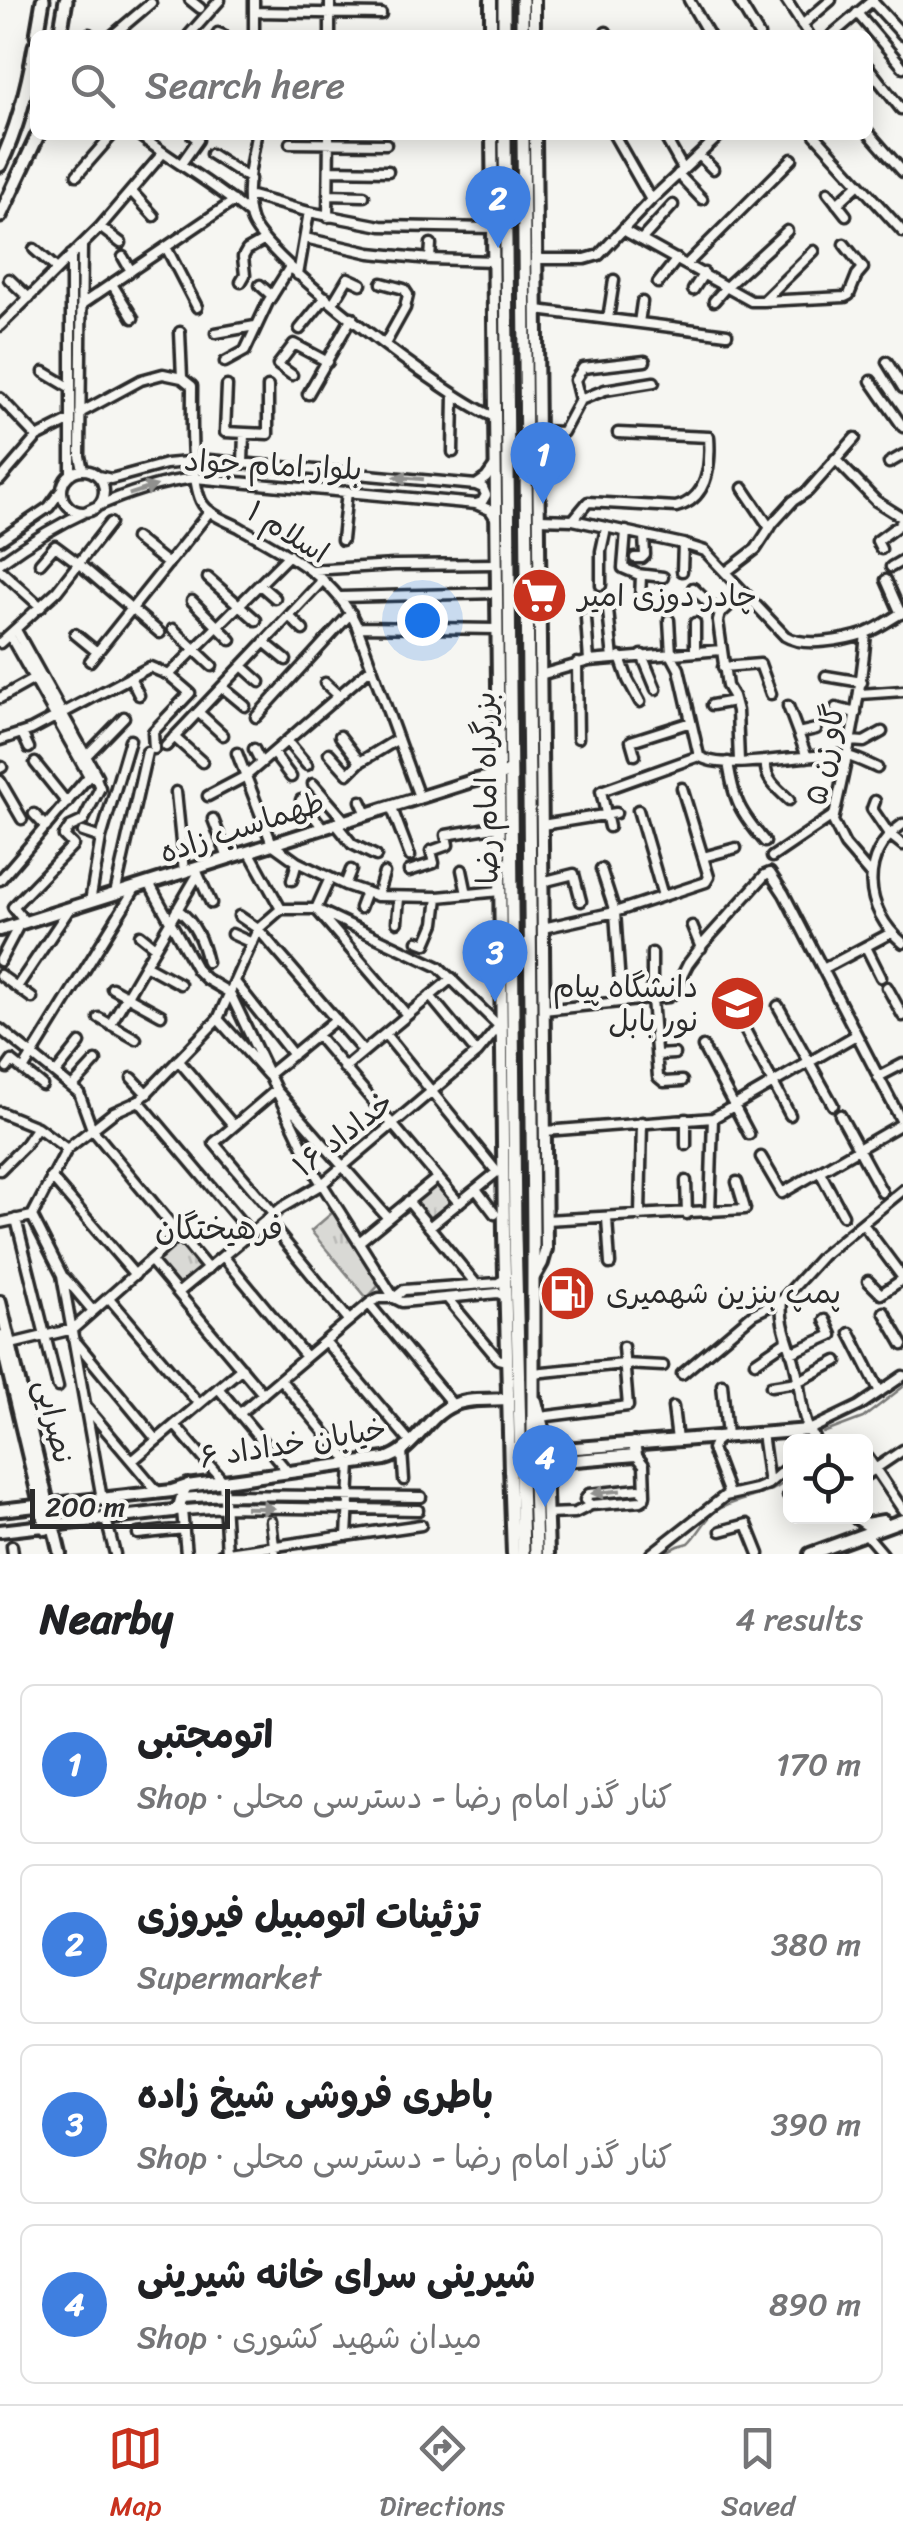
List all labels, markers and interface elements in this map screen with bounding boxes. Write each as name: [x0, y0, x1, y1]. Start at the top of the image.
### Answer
search box: [30, 30, 873, 140]
text: Search here: [145, 52, 345, 119]
icon: search: [65, 58, 120, 113]
pin: 2: [466, 166, 530, 248]
pin: 1: [510, 422, 576, 504]
street label: بلوار امام جواد: [183, 433, 363, 497]
one-way arrow: [393, 470, 425, 486]
one-way arrow: [129, 481, 159, 496]
street label: اسلام ۱: [236, 485, 340, 579]
supermarket icon: چادر دوزی امیر: [509, 566, 569, 626]
place label: چادر دوزی امیر: [575, 569, 757, 623]
your location: [397, 595, 448, 646]
street label: بزرگراه امام رضا: [457, 691, 515, 885]
street label: گاو زن ۵: [789, 700, 861, 810]
street label: طهماسب زاده: [152, 775, 332, 879]
pin: 3: [462, 920, 528, 1002]
place label: دانشگاه پیام نور بابل: [553, 960, 698, 1048]
school or university icon: دانشگاه پیام نور بابل: [707, 974, 767, 1034]
street label: خداداد ۱۶: [280, 1077, 406, 1191]
district label: فرهیختگان: [155, 1200, 283, 1257]
fuel station icon: پمپ بنزین شهمیری: [537, 1263, 597, 1323]
place label: پمپ بنزین شهمیری: [606, 1266, 841, 1320]
street label: نصرایی: [19, 1374, 91, 1470]
street label: خیابان خداداد ۶: [196, 1402, 390, 1484]
pin: 4: [512, 1424, 578, 1507]
map controls: [783, 1434, 873, 1524]
button: locate: [783, 1434, 873, 1524]
text: 200 m: [45, 1482, 125, 1531]
scale bar: [30, 1484, 230, 1528]
one-way arrow: [590, 1485, 621, 1501]
one-way arrow: [245, 1500, 277, 1516]
text: Nearby: [40, 1582, 173, 1656]
text: 4 results: [735, 1591, 863, 1648]
text: اتومجتبی: [137, 1702, 273, 1769]
text: 1: [68, 1736, 81, 1793]
text: 170 m: [776, 1736, 861, 1793]
text: Shop · کنار گذر امام رضا - دسترسی محلی: [137, 1769, 672, 1826]
text: تزئینات اتومبیل فیروزی: [137, 1882, 480, 1949]
text: 2: [65, 1916, 84, 1973]
text: 380 m: [771, 1916, 861, 1973]
text: Supermarket: [137, 1949, 321, 2006]
text: باطری فروشی شیخ زاده: [137, 2062, 493, 2129]
text: 3: [66, 2096, 83, 2153]
text: 390 m: [771, 2096, 861, 2153]
text: Shop · کنار گذر امام رضا - دسترسی محلی: [137, 2129, 672, 2186]
text: شیرینی سرای خانه شیرینی: [137, 2242, 536, 2309]
text: 4: [64, 2276, 85, 2333]
text: 890 m: [769, 2276, 861, 2333]
text: Shop · میدان شهید کشوری: [137, 2309, 482, 2366]
tab: Map: [108, 2421, 163, 2530]
tab: Directions: [379, 2421, 505, 2530]
tab: Saved: [721, 2421, 795, 2530]

